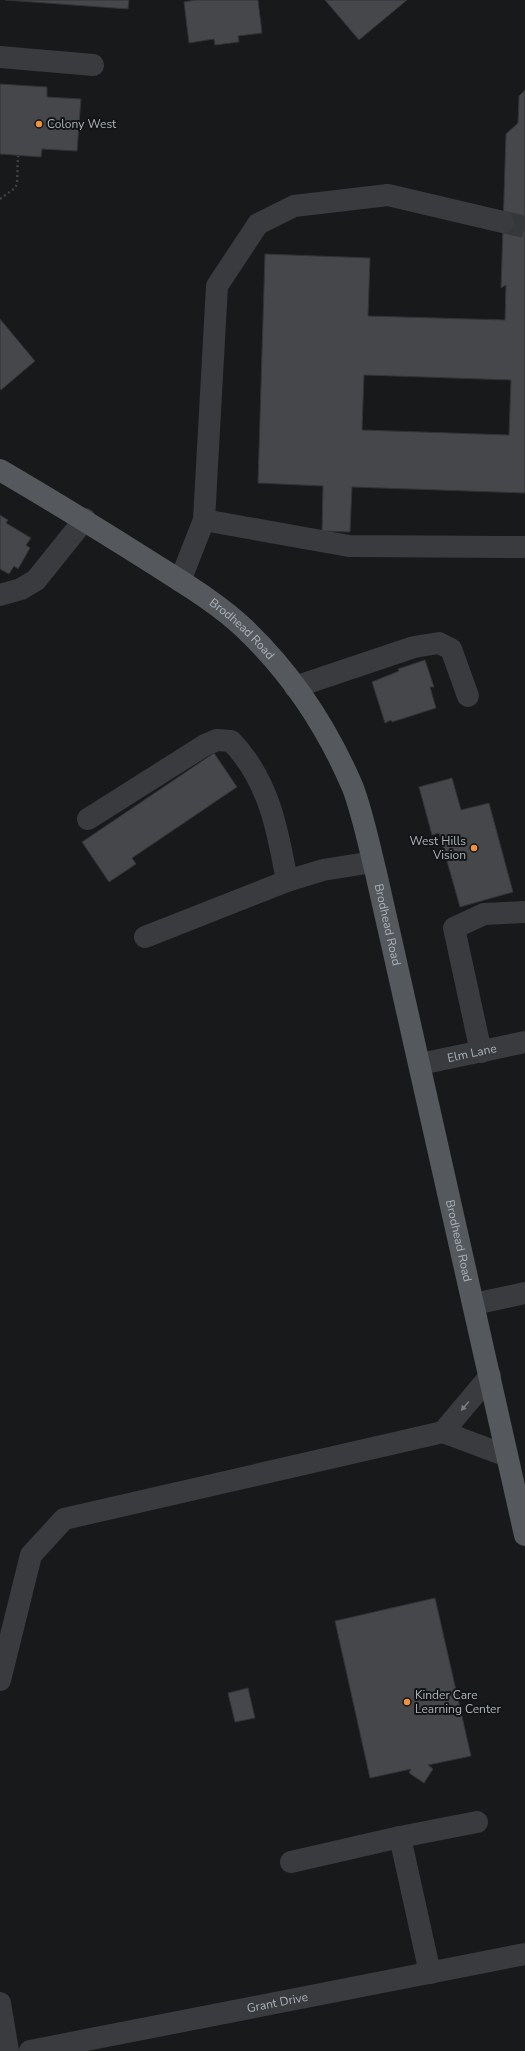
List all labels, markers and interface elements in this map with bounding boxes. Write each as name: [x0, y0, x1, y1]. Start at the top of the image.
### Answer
place label: Colony West: [47, 116, 117, 132]
marker: Colony West: [34, 119, 44, 129]
street label: Brodhead Road: [206, 595, 278, 663]
place label: West Hills Vision: [409, 833, 466, 863]
marker: West Hills Vision: [469, 843, 479, 853]
street label: Brodhead Road: [371, 882, 405, 967]
street label: Elm Lane: [446, 1040, 498, 1066]
street label: Brodhead Road: [442, 1198, 476, 1283]
one-way arrow: [460, 1401, 469, 1411]
place label: Kinder Care Learning Center: [415, 1687, 501, 1717]
marker: Kinder Care Learning Center: [402, 1697, 412, 1707]
street label: Grant Drive: [245, 1989, 309, 2016]

